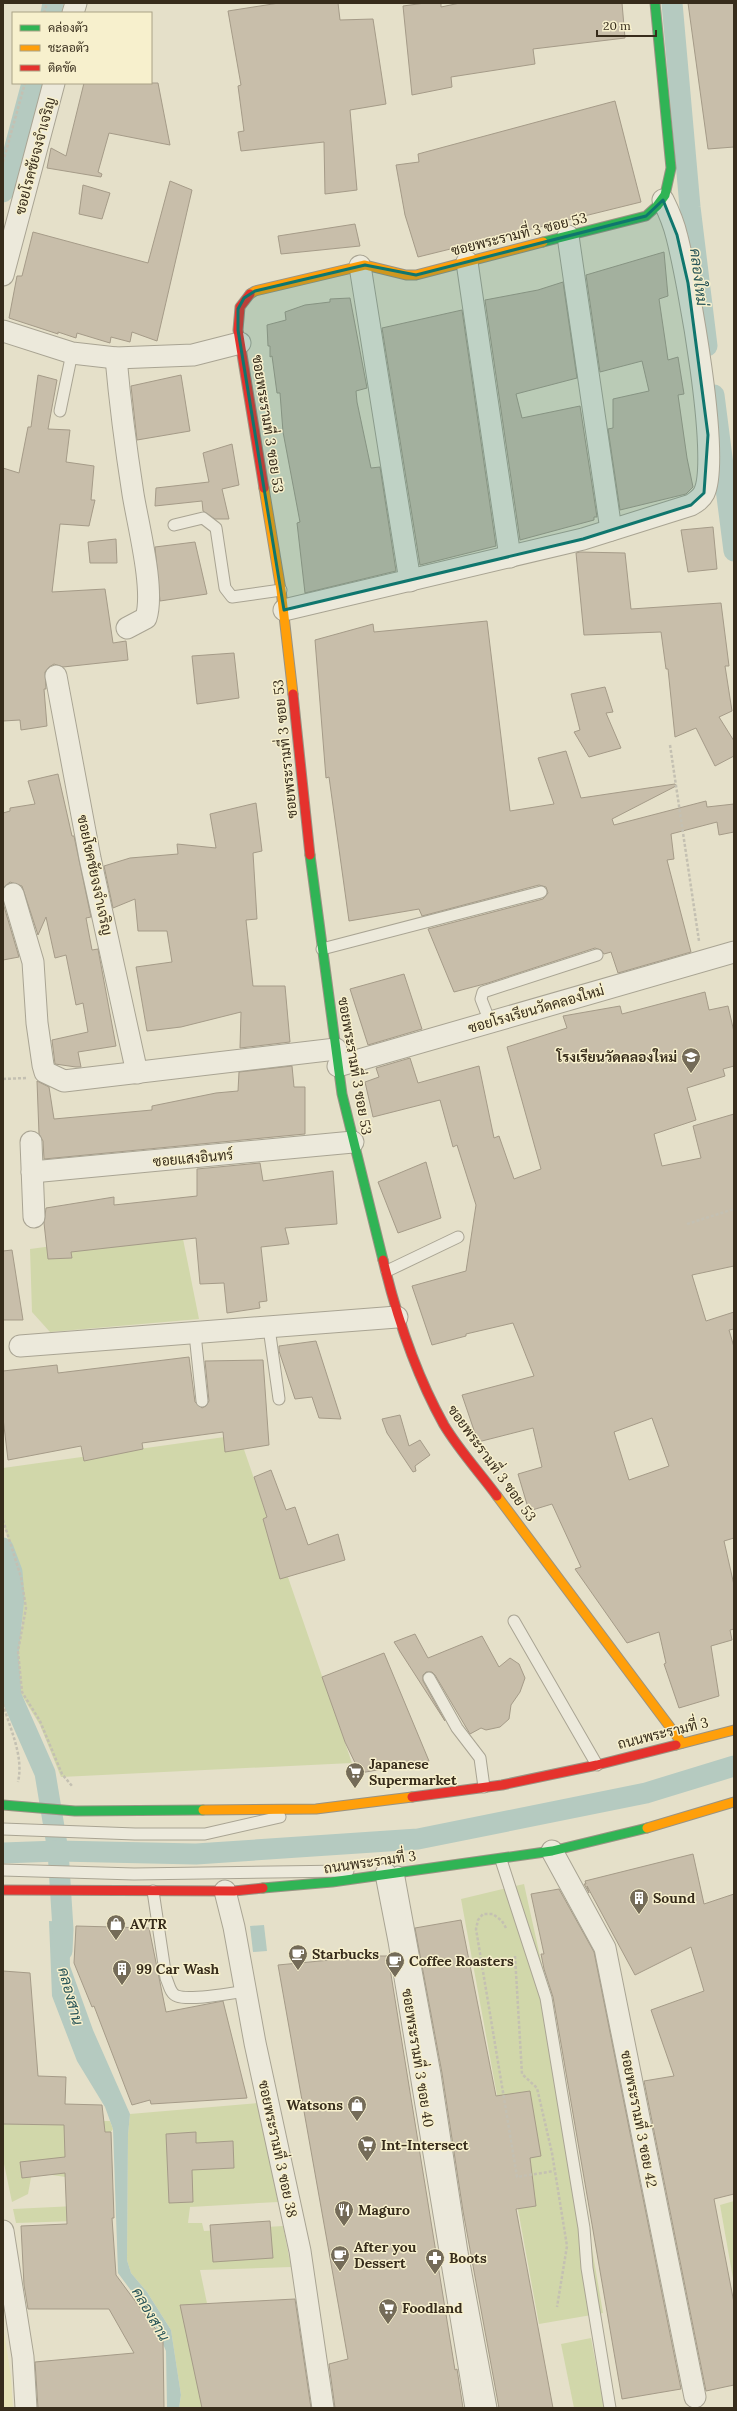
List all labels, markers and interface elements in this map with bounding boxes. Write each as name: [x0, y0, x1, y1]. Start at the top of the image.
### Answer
legend: [12, 12, 152, 84]
scale bar: [597, 12, 656, 38]
text: 20 m: [603, 18, 631, 33]
text: คล่องตัว: [48, 20, 88, 35]
text: ชะลอตัว: [48, 40, 89, 55]
text: ติดขัด: [48, 60, 77, 75]
street label: ซอยโรคชัยจงจำเจริญ: [11, 95, 59, 217]
street label: ซอยพระรามที่ 3 ซอย 53: [448, 205, 589, 260]
water label: คลองใหม่: [686, 247, 712, 308]
street label: ซอยพระรามที่ 3 ซอย 53: [248, 353, 291, 495]
street label: ซอยพระรามที่ 3 ซอย 53: [266, 678, 301, 820]
street label: ซอยโชคชัยจงจำเจริญ: [73, 813, 117, 937]
street label: ซอยโรงเรียนวัดคลองใหม่: [466, 981, 606, 1037]
street label: ซอยพระรามที่ 3 ซอย 53: [334, 995, 379, 1137]
school or university icon: โรงเรียนวัดคลองใหม่: [680, 1046, 702, 1074]
place label: โรงเรียนวัดคลองใหม่: [556, 1048, 677, 1066]
street label: ซอยแสงอินทร์: [152, 1146, 234, 1170]
street label: ซอยพระรามที่ 3 ซอย 53: [444, 1399, 543, 1525]
street label: ถนนพระรามที่ 3: [615, 1710, 711, 1753]
place label: Japanese Supermarket: [369, 1755, 457, 1789]
supermarket icon: Japanese Supermarket: [344, 1761, 366, 1789]
street label: ถนนพระรามที่ 3: [322, 1844, 418, 1877]
building icon: Sound: [628, 1887, 650, 1915]
place label: Sound: [653, 1889, 695, 1907]
shop icon: AVTR: [105, 1913, 127, 1941]
place label: AVTR: [130, 1915, 167, 1933]
cafe icon: Starbucks: [287, 1943, 309, 1971]
place label: Starbucks: [312, 1945, 379, 1963]
cafe icon: Coffee Roasters: [384, 1950, 406, 1978]
place label: Coffee Roasters: [409, 1952, 514, 1970]
building icon: 99 Car Wash: [111, 1958, 133, 1986]
place label: 99 Car Wash: [136, 1960, 220, 1978]
water label: คลองสาน: [54, 1965, 88, 2027]
street label: ซอยพระรามที่ 3 ซอย 40: [398, 1987, 441, 2129]
street label: ซอยพระรามที่ 3 ซอย 42: [617, 2048, 664, 2189]
street label: ซอยพระรามที่ 3 ซอย 38: [255, 2078, 304, 2219]
shop icon: Watsons: [346, 2094, 368, 2122]
place label: Watsons: [286, 2096, 343, 2114]
supermarket icon: Int-Intersect: [356, 2134, 378, 2162]
place label: Int-Intersect: [381, 2136, 469, 2154]
restaurant icon: Maguro: [333, 2199, 355, 2227]
place label: Maguro: [358, 2201, 410, 2219]
place label: After you Dessert: [354, 2238, 417, 2272]
cafe icon: After you Dessert: [329, 2244, 351, 2272]
pharmacy icon: Boots: [424, 2247, 446, 2275]
place label: Boots: [449, 2249, 487, 2267]
water label: คลองสาน: [128, 2284, 174, 2345]
supermarket icon: Foodland: [377, 2297, 399, 2325]
place label: Foodland: [402, 2299, 463, 2317]

